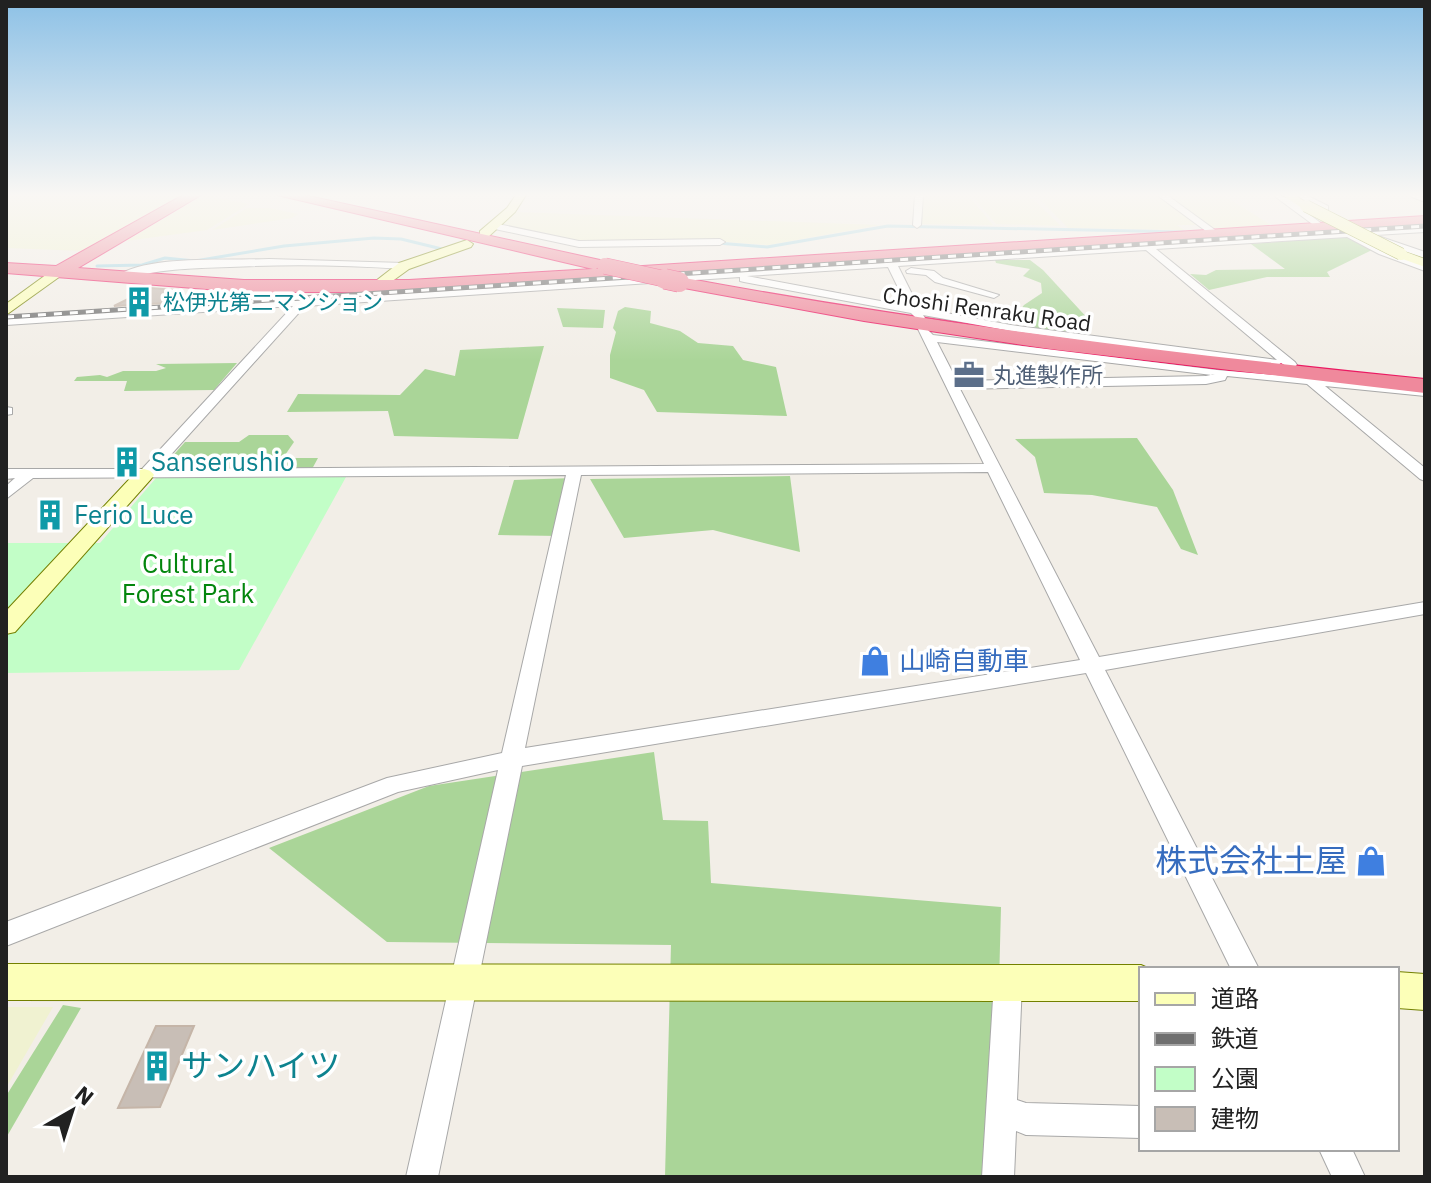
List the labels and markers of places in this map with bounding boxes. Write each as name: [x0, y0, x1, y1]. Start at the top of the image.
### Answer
building icon: 松伊光第二マンション: [122, 285, 156, 319]
place label: 松伊光第二マンション: [163, 287, 383, 316]
office icon: 丸進製作所: [952, 358, 986, 392]
place label: 丸進製作所: [993, 360, 1103, 389]
place label: Sanserushio: [151, 444, 295, 478]
building icon: Sanserushio: [110, 445, 144, 479]
place label: Ferio Luce: [74, 497, 194, 531]
building icon: Ferio Luce: [33, 498, 67, 532]
place label: 山崎自動車: [899, 643, 1029, 677]
shop icon: 山崎自動車: [858, 644, 892, 678]
place label: 株式会社土屋: [1155, 839, 1347, 881]
shop icon: 株式会社土屋: [1354, 844, 1388, 878]
place label: サンハイツ: [181, 1044, 340, 1086]
building icon: サンハイツ: [140, 1049, 174, 1083]

